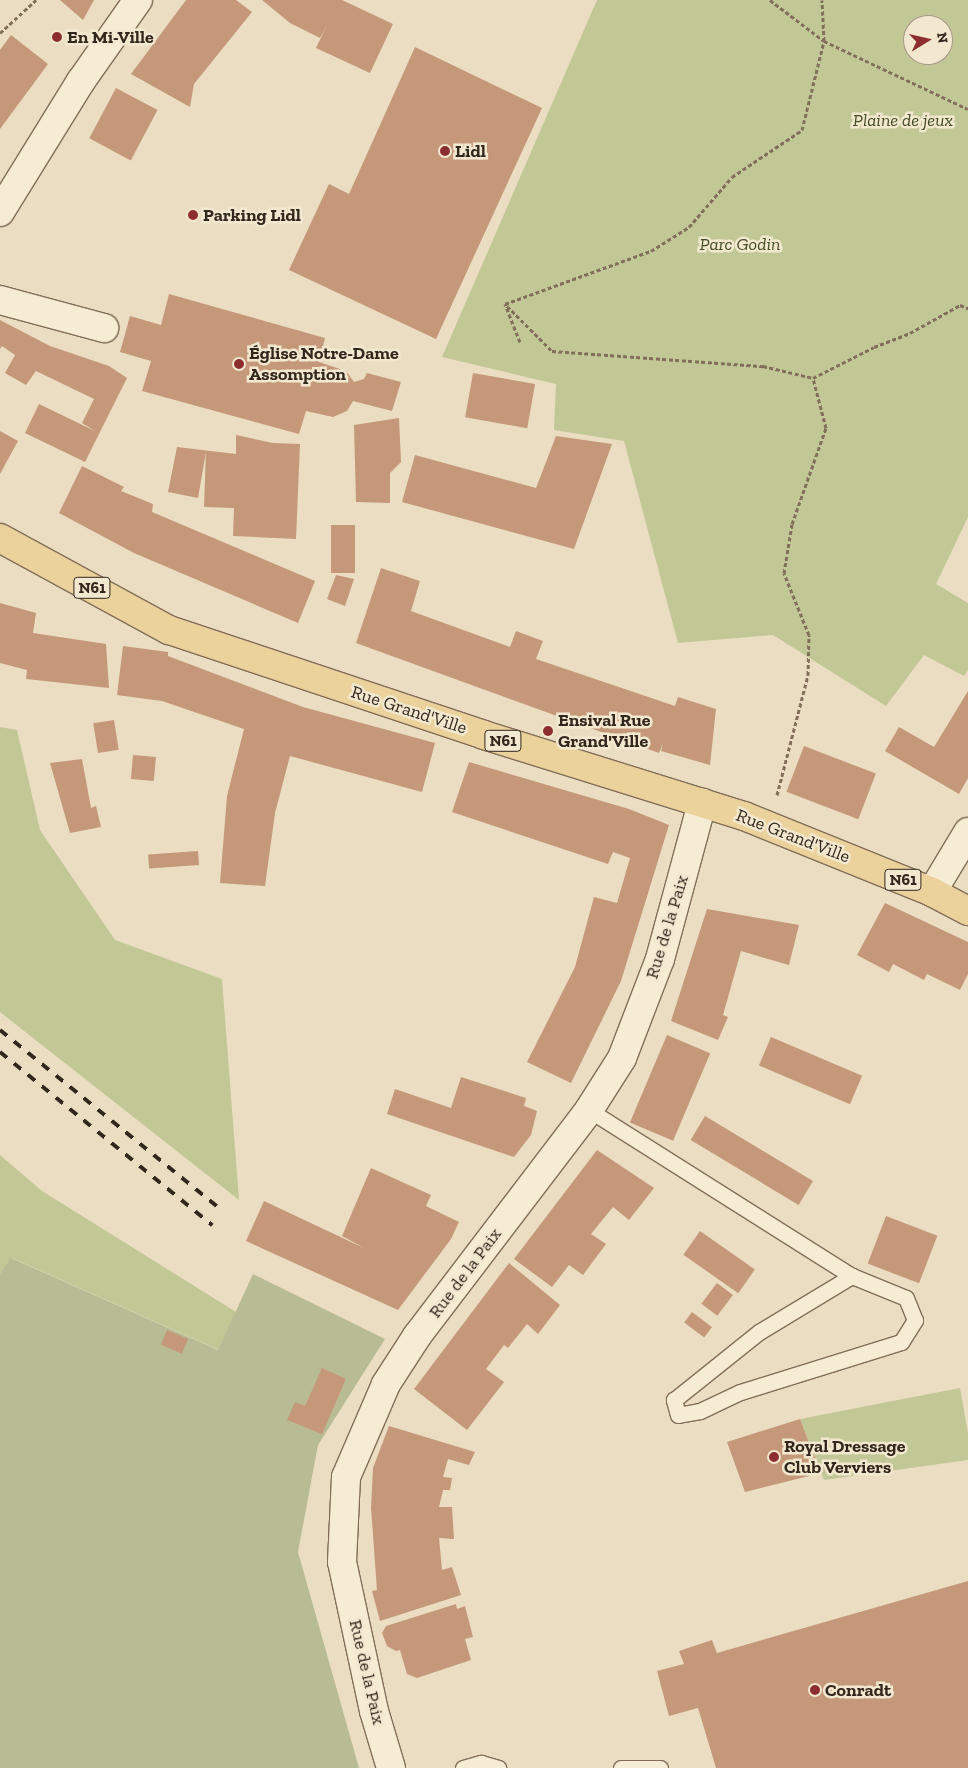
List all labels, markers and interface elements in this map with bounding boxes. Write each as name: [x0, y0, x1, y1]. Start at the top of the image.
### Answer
north arrow: [903, 15, 953, 65]
place label: En Mi-Ville: [67, 26, 154, 48]
marker: En Mi-Ville: [51, 31, 63, 43]
text: N: [933, 31, 952, 44]
park label: Plaine de jeux: [853, 109, 953, 131]
place label: Lidl: [455, 140, 486, 162]
marker: Lidl: [439, 145, 451, 157]
place label: Parking Lidl: [203, 204, 301, 226]
marker: Parking Lidl: [187, 209, 199, 221]
park label: Parc Godin: [700, 233, 780, 255]
place label: Église Notre-Dame Assomption: [249, 343, 399, 386]
marker: Église Notre-Dame Assomption: [233, 358, 245, 370]
road number: N61: [73, 574, 111, 602]
street label: Rue Grand'Ville: [348, 681, 470, 739]
place label: Ensival Rue Grand'Ville: [558, 710, 650, 752]
marker: Ensival Rue Grand'Ville: [542, 725, 554, 737]
road number: N61: [484, 728, 522, 754]
street label: Rue Grand'Ville: [733, 804, 853, 868]
road number: N61: [884, 866, 922, 894]
street label: Rue de la Paix: [641, 873, 693, 981]
street label: Rue de la Paix: [424, 1224, 506, 1322]
place label: Royal Dressage Club Verviers: [784, 1436, 905, 1478]
marker: Royal Dressage Club Verviers: [768, 1451, 780, 1463]
street label: Rue de la Paix: [344, 1617, 390, 1727]
place label: Conradt: [825, 1679, 891, 1701]
marker: Conradt: [809, 1684, 821, 1696]

